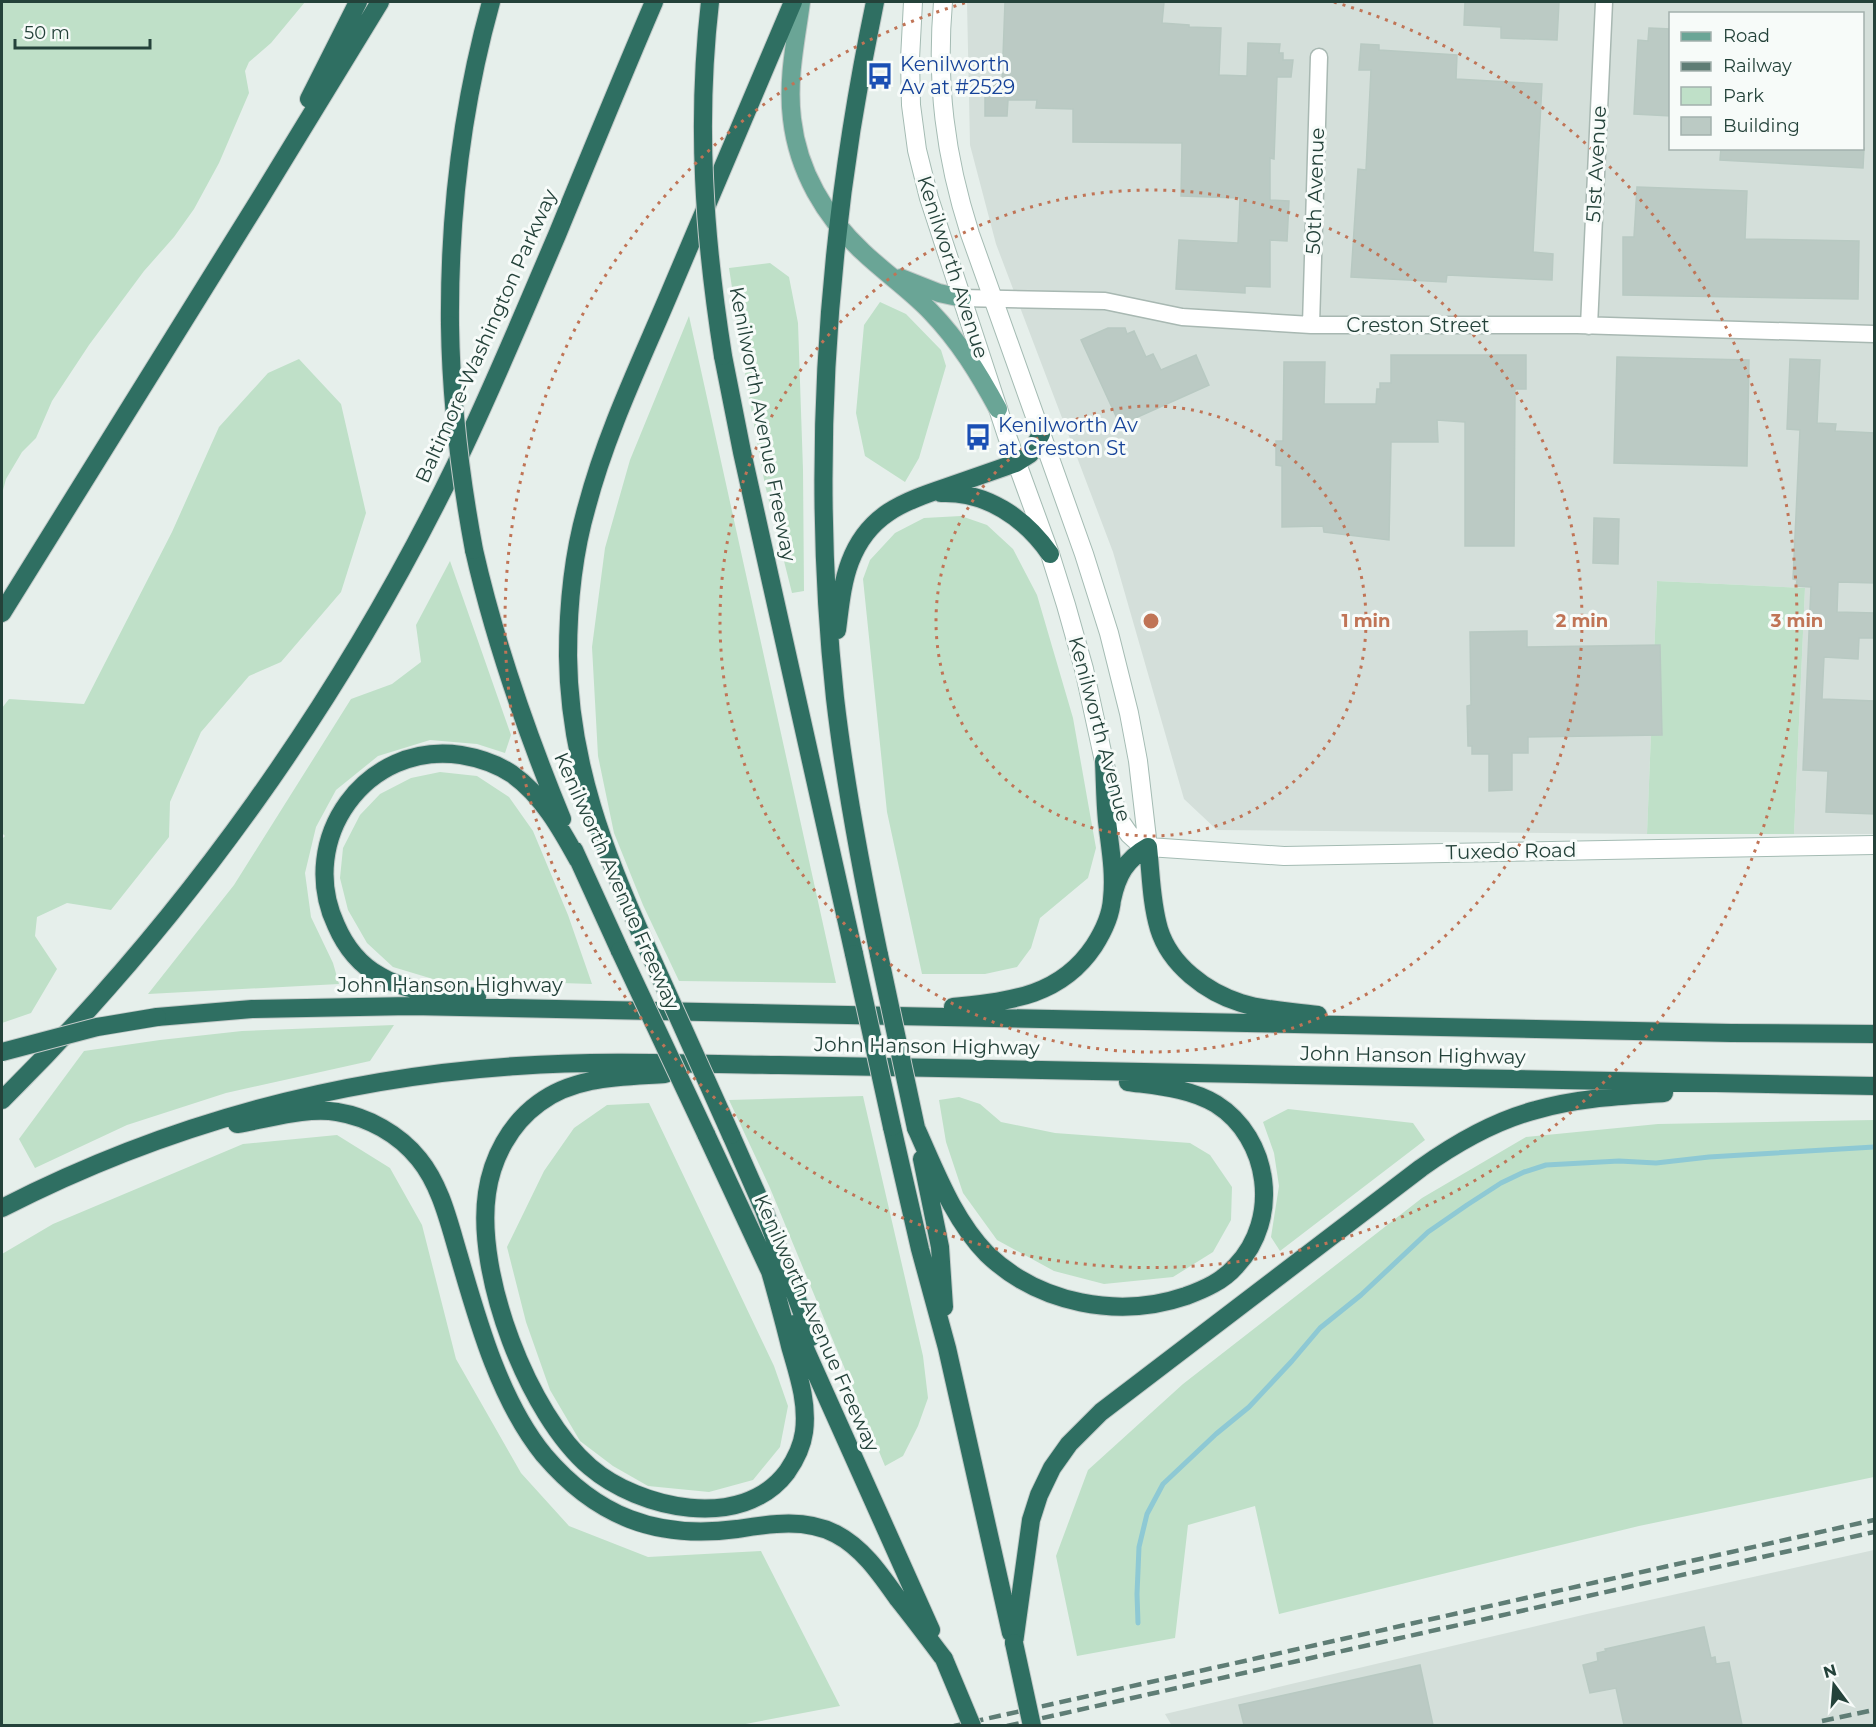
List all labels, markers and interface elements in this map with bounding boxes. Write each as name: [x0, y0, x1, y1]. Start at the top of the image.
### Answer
scale bar: [15, 12, 150, 50]
legend: [1669, 12, 1864, 150]
text: 50 m: [24, 22, 70, 44]
text: Road: [1723, 25, 1770, 47]
place label: Kenilworth Av at #2529: [900, 52, 1015, 99]
text: Railway: [1723, 55, 1792, 77]
bus stop icon: Kenilworth Av at #2529: [865, 61, 895, 91]
text: Park: [1723, 85, 1764, 107]
street label: 51st Avenue: [1581, 105, 1611, 223]
text: Building: [1723, 115, 1800, 137]
street label: 50th Avenue: [1301, 127, 1329, 255]
street label: Kenilworth Avenue: [912, 173, 994, 361]
street label: Baltimore-Washington Parkway: [410, 185, 562, 487]
street label: Kenilworth Avenue Freeway: [725, 285, 801, 564]
street label: Creston Street: [1346, 313, 1490, 337]
place label: Kenilworth Av at Creston St: [998, 413, 1138, 460]
bus stop icon: Kenilworth Av at Creston St: [963, 422, 993, 452]
text: 1 min: [1342, 610, 1390, 632]
text: 2 min: [1556, 610, 1608, 632]
text: 3 min: [1770, 610, 1823, 632]
centre of rings: [1141, 611, 1161, 631]
street label: Kenilworth Avenue: [1064, 634, 1136, 824]
street label: Kenilworth Avenue Freeway: [549, 748, 685, 1014]
street label: Tuxedo Road: [1445, 838, 1577, 864]
street label: John Hanson Highway: [336, 973, 563, 997]
street label: John Hanson Highway: [813, 1032, 1040, 1060]
street label: John Hanson Highway: [1299, 1041, 1526, 1069]
street label: Kenilworth Avenue Freeway: [749, 1190, 885, 1456]
north arrow: [1804, 1655, 1864, 1715]
text: N: [1821, 1660, 1839, 1682]

